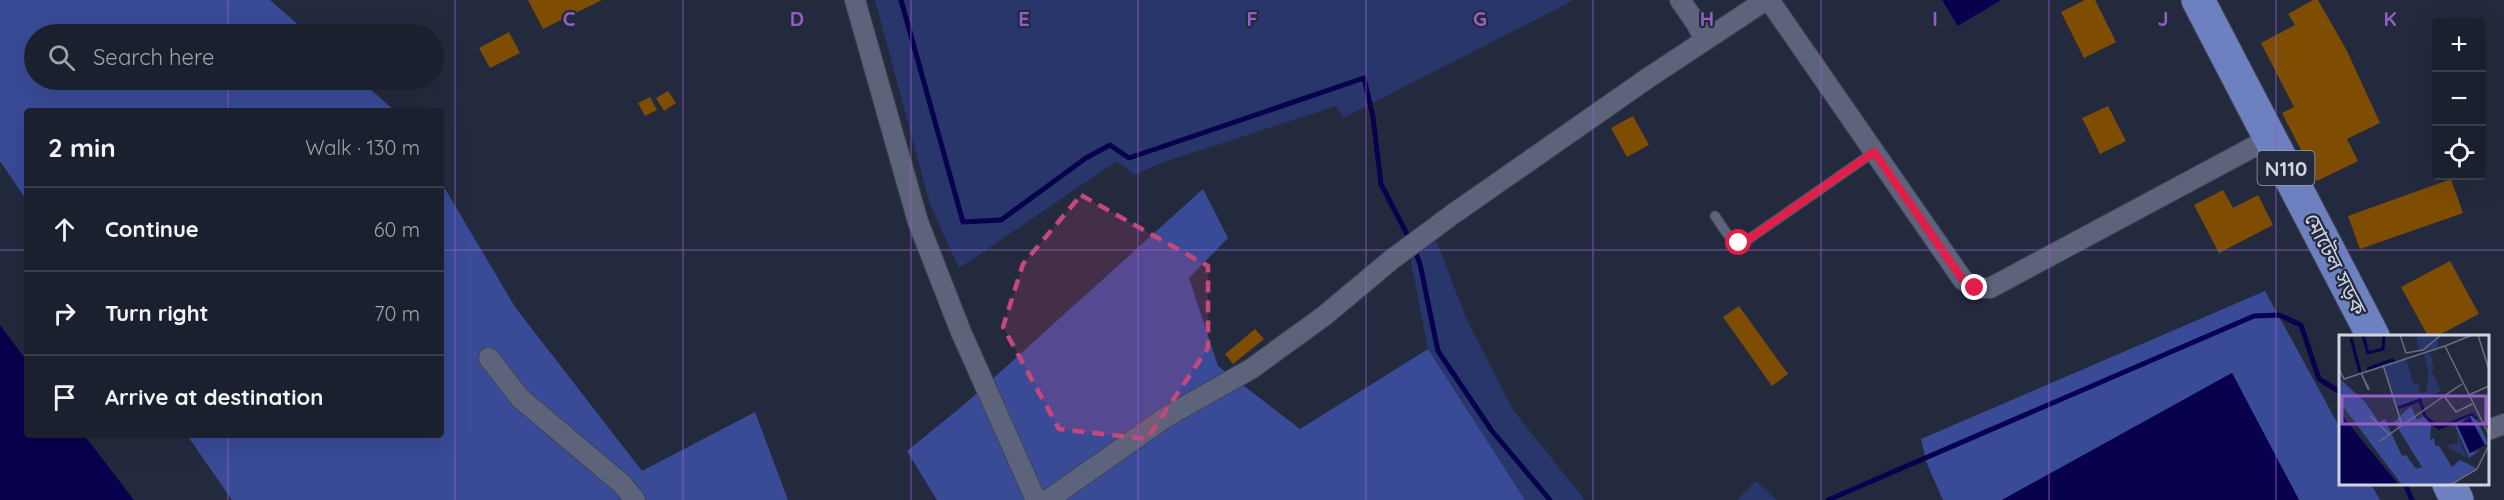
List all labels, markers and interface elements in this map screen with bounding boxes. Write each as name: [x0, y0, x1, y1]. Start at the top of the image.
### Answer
text: C: [563, 6, 576, 31]
text: D: [790, 6, 804, 31]
text: E: [1018, 6, 1030, 31]
text: F: [1246, 6, 1258, 31]
text: G: [1473, 6, 1487, 31]
text: H: [1700, 6, 1714, 31]
text: I: [1932, 6, 1938, 31]
text: J: [2157, 6, 2169, 31]
text: K: [2383, 6, 2397, 31]
map controls: [2432, 18, 2486, 180]
button: +: [2432, 18, 2486, 72]
search box: [24, 24, 444, 90]
icon: search: [45, 41, 78, 74]
text: Search here: [93, 43, 214, 71]
button: −: [2432, 72, 2486, 126]
button: locate: [2432, 126, 2486, 180]
text: 2 min: [48, 131, 116, 164]
text: Walk · 130 m: [305, 135, 420, 160]
road number: N110: [2258, 151, 2314, 185]
street label: মোটেল সড়ক: [2299, 209, 2373, 320]
icon: ahead: [48, 213, 81, 246]
text: Continue: [105, 215, 199, 243]
text: 60 m: [374, 217, 420, 242]
route start: [1725, 229, 1751, 255]
route end: [1961, 274, 1987, 300]
icon: right: [48, 297, 81, 330]
text: Turn right: [105, 299, 209, 327]
text: 70 m: [374, 301, 420, 326]
inset map: [2339, 335, 2489, 485]
icon: arrive: [48, 381, 81, 414]
text: Arrive at destination: [105, 383, 323, 411]

